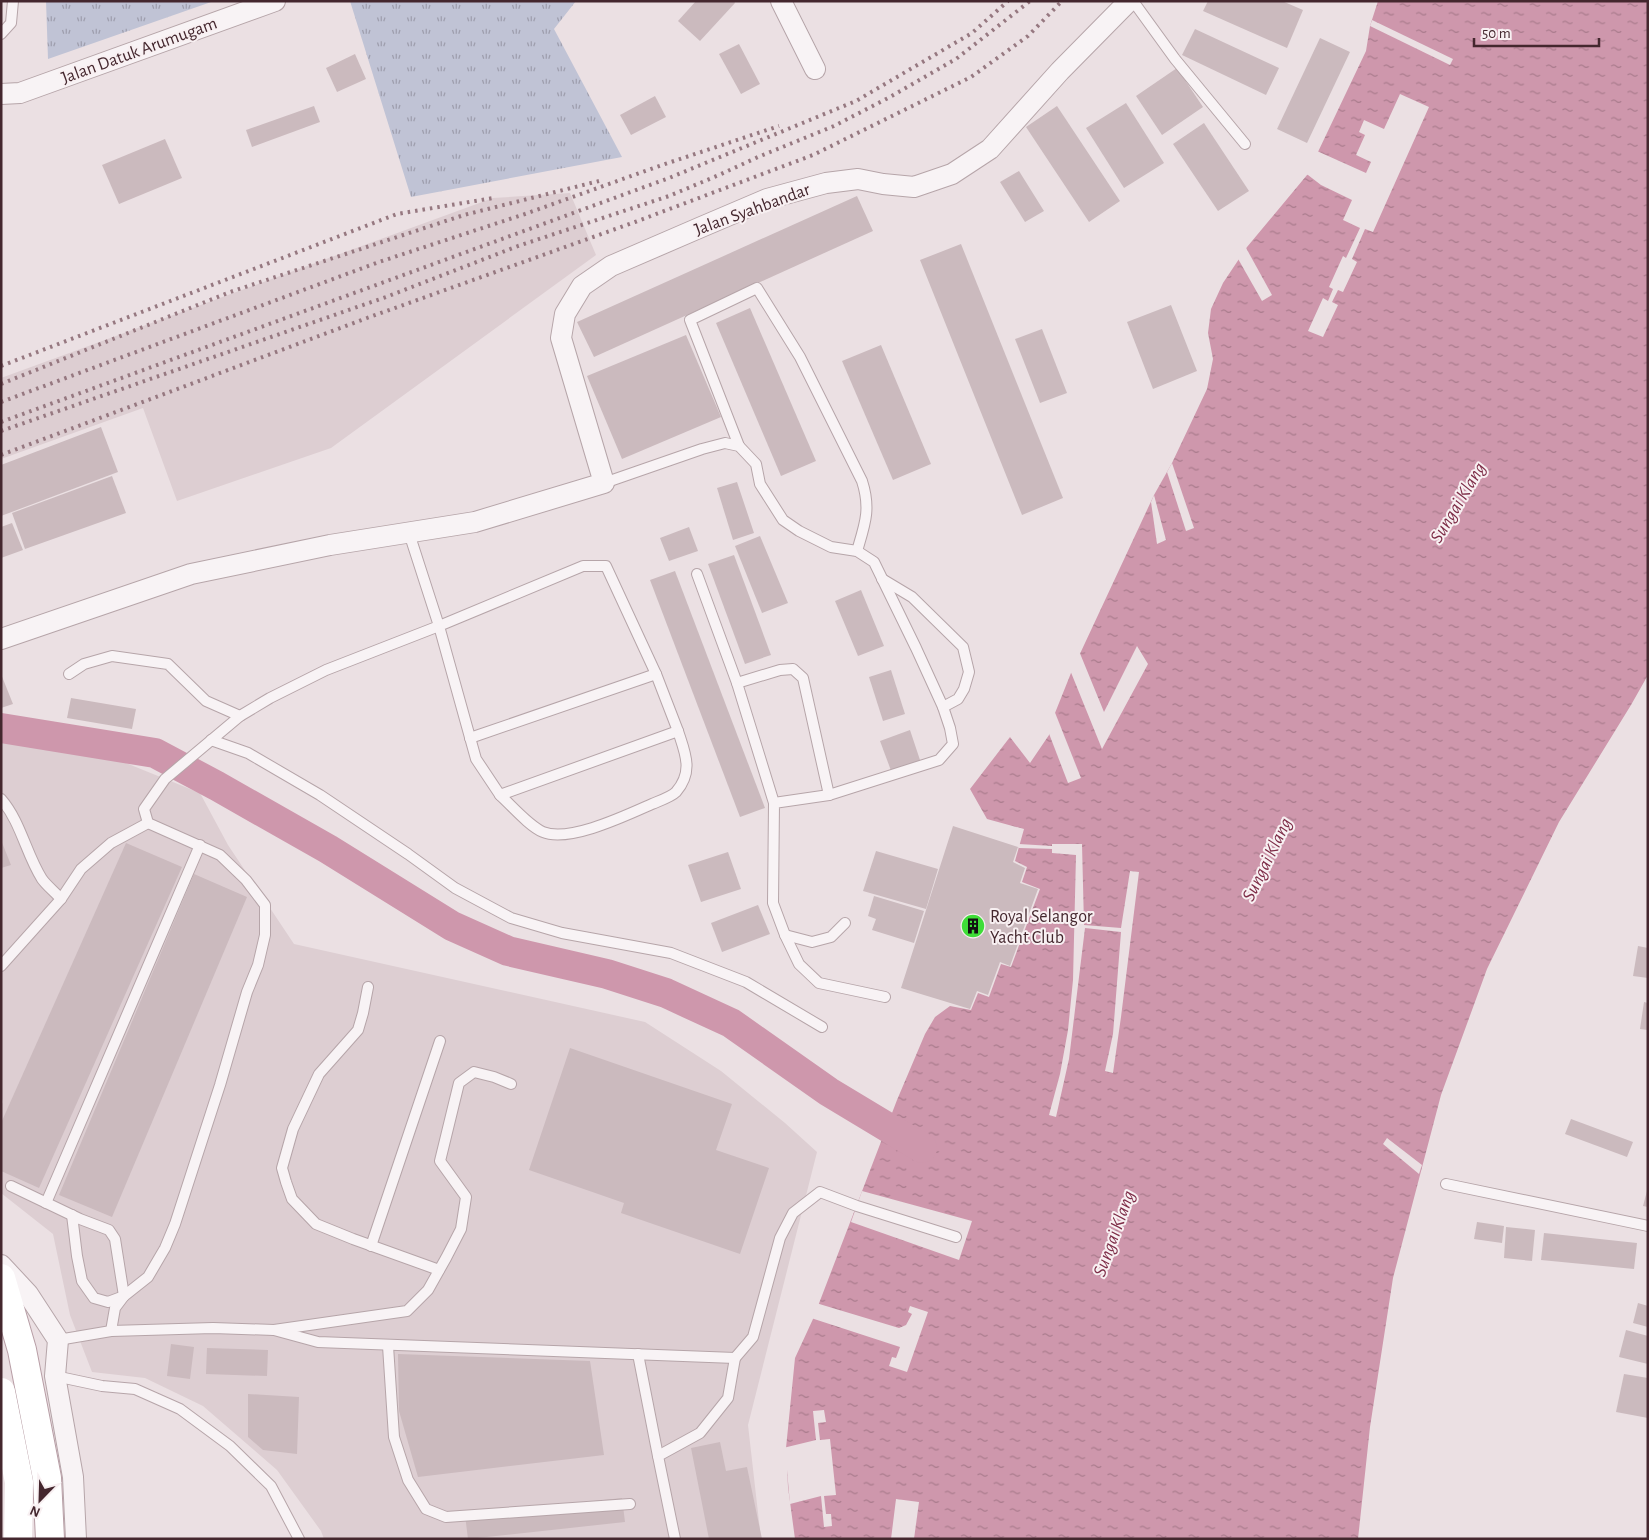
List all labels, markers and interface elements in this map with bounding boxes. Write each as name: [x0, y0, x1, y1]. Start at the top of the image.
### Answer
street label: Jalan Datuk Arumugam: [59, 14, 220, 87]
scale bar: [1474, 15, 1599, 47]
text: 50 m: [1482, 26, 1511, 41]
street label: Jalan Syahbandar: [692, 181, 813, 239]
water label: Sungai Klang: [1427, 459, 1490, 546]
water label: Sungai Klang: [1239, 815, 1296, 904]
place label: Royal Selangor Yacht Club: [990, 908, 1093, 947]
building icon: Royal Selangor Yacht Club: [960, 913, 986, 939]
water label: Sungai Klang: [1090, 1188, 1139, 1279]
north arrow: [15, 1475, 65, 1525]
text: N: [28, 1503, 43, 1519]

